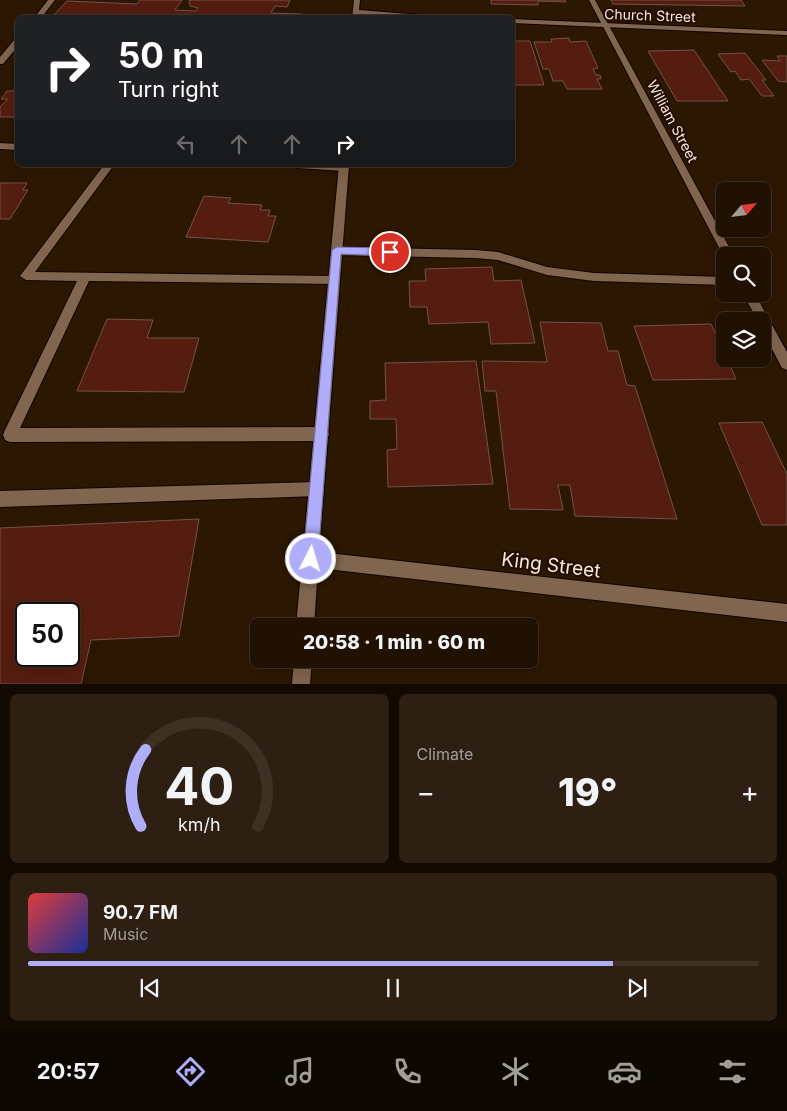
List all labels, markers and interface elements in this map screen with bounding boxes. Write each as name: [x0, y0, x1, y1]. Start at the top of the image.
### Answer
street label: Church Street: [604, 5, 696, 25]
text: 50 m: [118, 34, 204, 76]
icon: right: [35, 35, 100, 100]
text: Turn right: [118, 76, 219, 102]
street label: William Street: [644, 77, 702, 165]
icon: left: [172, 130, 200, 158]
icon: ahead: [225, 130, 253, 158]
icon: ahead: [278, 130, 306, 158]
icon: right: [331, 130, 359, 158]
north arrow: [716, 182, 771, 238]
map controls: [716, 182, 771, 367]
pin: [369, 231, 411, 273]
icon: arrive: [376, 238, 404, 266]
button: search: [716, 247, 771, 302]
button: layers: [716, 312, 771, 367]
position arrow: [284, 532, 336, 584]
street label: King Street: [500, 548, 602, 582]
speed limit sign: 50: [15, 602, 80, 667]
text: 20:58 · 1 min · 60 m: [303, 631, 485, 654]
text: Climate: [417, 744, 473, 764]
text: 40: [164, 755, 234, 818]
text: 19°: [558, 769, 617, 815]
text: −: [417, 775, 435, 809]
text: +: [740, 775, 759, 809]
text: km/h: [178, 814, 220, 835]
text: 90.7 FM: [103, 901, 178, 924]
text: Music: [103, 924, 148, 944]
icon: previous: [136, 974, 164, 1002]
icon: pause: [379, 974, 407, 1002]
icon: next: [623, 974, 651, 1002]
icon: directions: [173, 1054, 208, 1089]
icon: music: [282, 1054, 317, 1089]
icon: phone: [390, 1054, 425, 1089]
icon: climate: [498, 1054, 533, 1089]
icon: car: [607, 1054, 642, 1089]
icon: filters: [715, 1054, 750, 1089]
text: 20:57: [37, 1058, 100, 1084]

